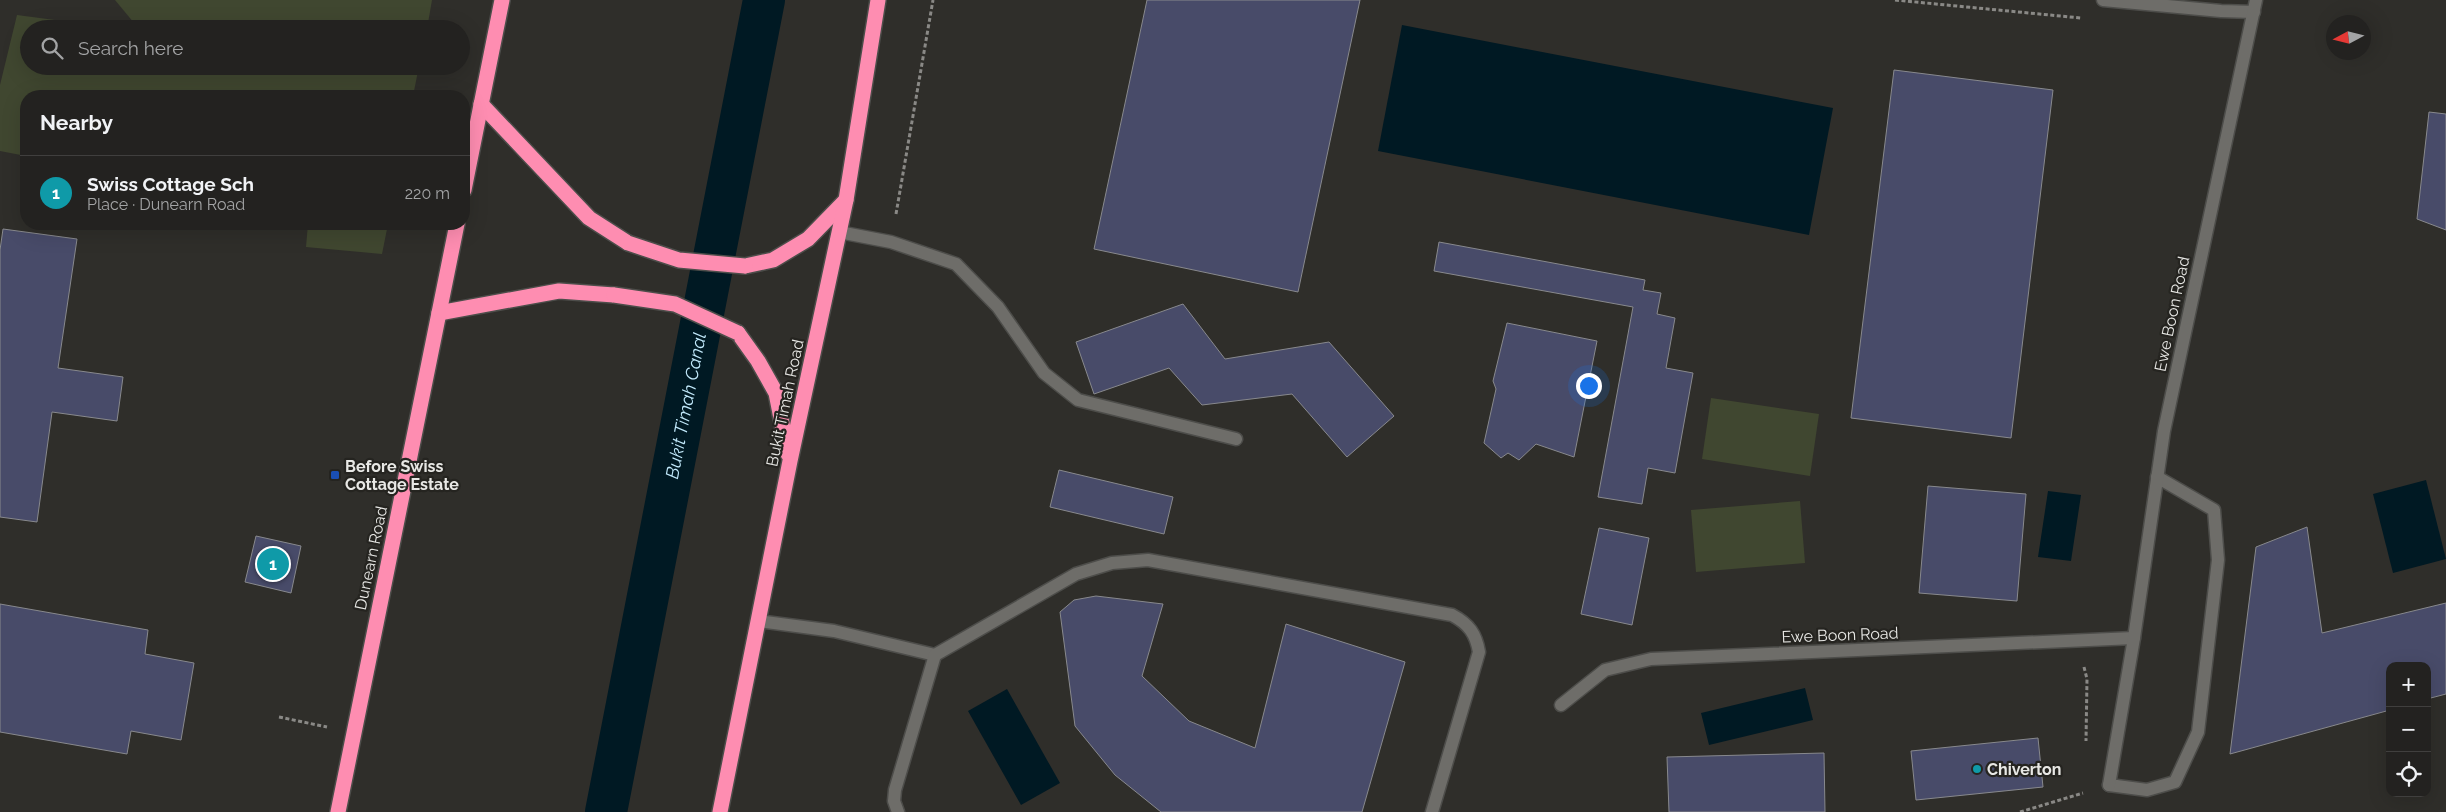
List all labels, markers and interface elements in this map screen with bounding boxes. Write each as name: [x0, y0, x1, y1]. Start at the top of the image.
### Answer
north arrow: [2326, 15, 2371, 60]
search box: [20, 20, 470, 75]
icon: search: [38, 34, 66, 62]
text: Search here: [78, 37, 184, 59]
text: Nearby: [40, 110, 113, 135]
text: Swiss Cottage Sch: [87, 173, 254, 195]
text: 1: [52, 184, 60, 203]
text: 220 m: [405, 184, 450, 203]
text: Place · Dunearn Road: [87, 195, 245, 214]
street label: Ewe Boon Road: [2151, 255, 2193, 373]
water label: Bukit Timah Canal: [661, 330, 710, 481]
street label: Bukit Timah Road: [762, 338, 808, 468]
your location: [1576, 373, 1602, 399]
place label: Before Swiss Cottage Estate: [345, 457, 459, 494]
marker: Before Swiss Cottage Estate: [329, 469, 341, 481]
street label: Dunearn Road: [351, 504, 391, 612]
pin: 1: [257, 545, 289, 583]
street label: Ewe Boon Road: [1781, 623, 1899, 647]
map controls: [2386, 662, 2431, 797]
button: +: [2386, 662, 2431, 707]
button: −: [2386, 707, 2431, 752]
button: locate: [2386, 752, 2431, 797]
place label: Chiverton: [1987, 760, 2061, 779]
marker: Chiverton: [1971, 763, 1983, 775]

